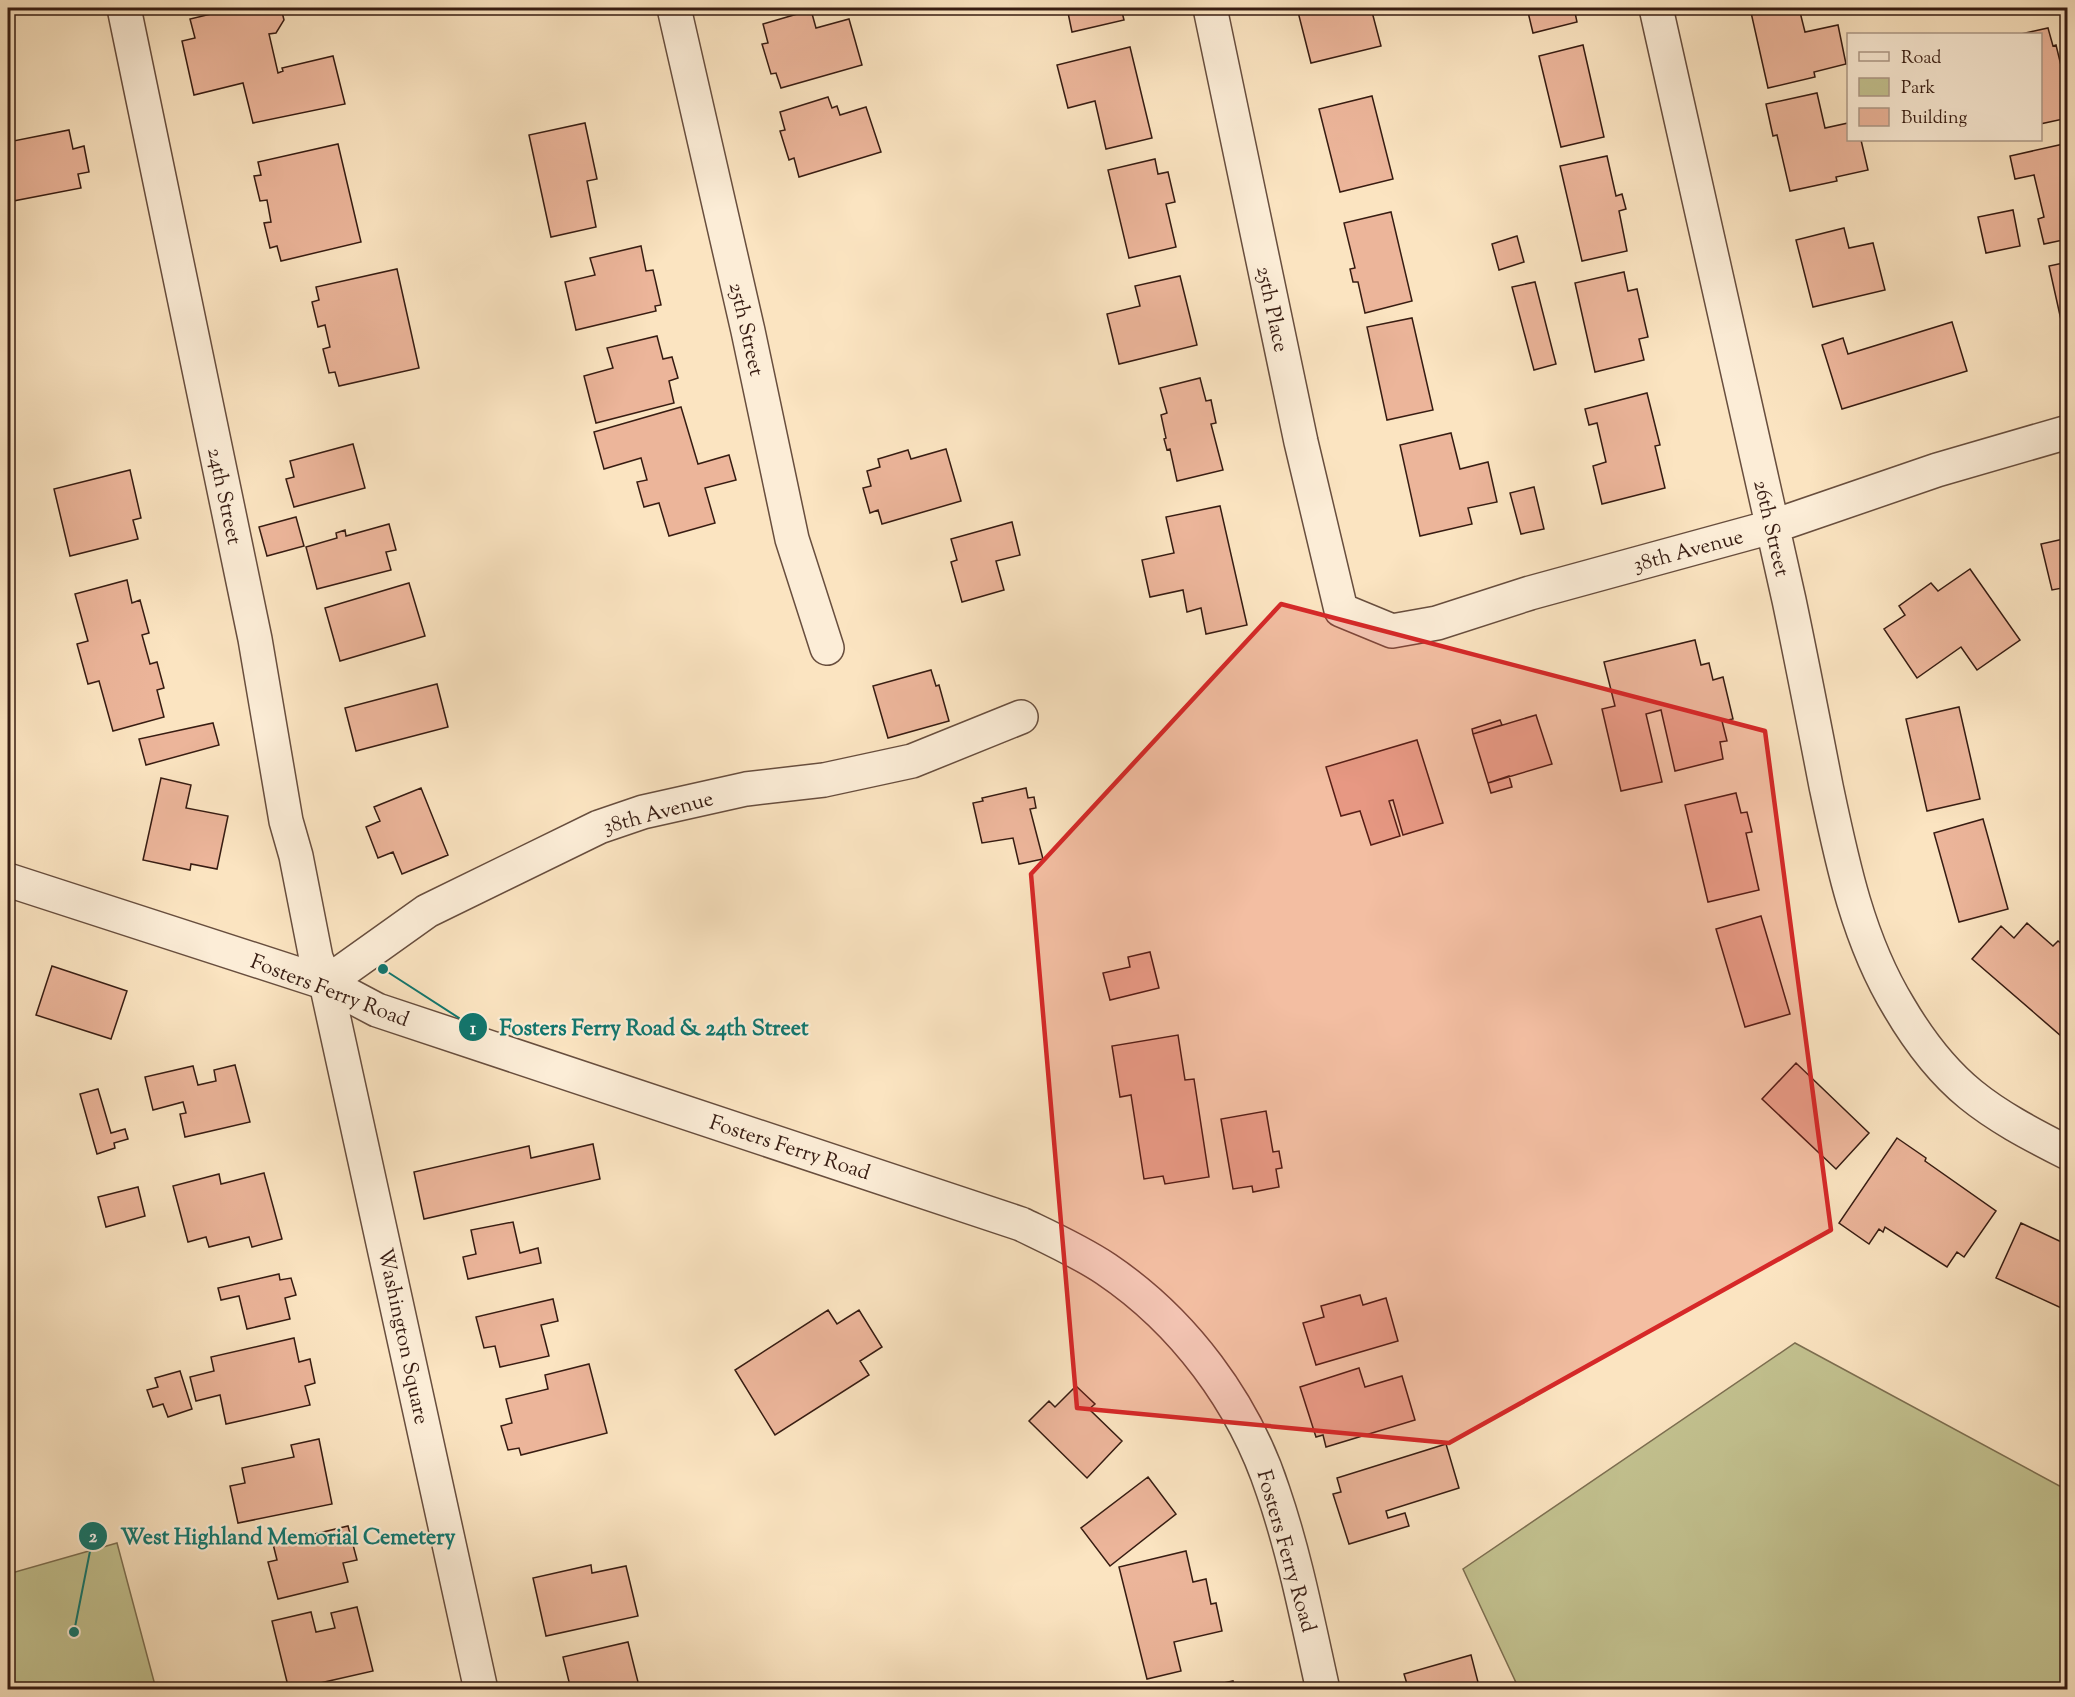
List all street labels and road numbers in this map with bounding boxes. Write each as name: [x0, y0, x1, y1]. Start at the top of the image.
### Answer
street label: 25th Place: [1247, 264, 1295, 355]
street label: 25th Street: [720, 280, 770, 379]
street label: 24th Street: [198, 445, 248, 548]
street label: 26th Street: [1744, 477, 1796, 580]
street label: 38th Avenue: [1630, 523, 1747, 581]
street label: 38th Avenue: [600, 785, 717, 843]
street label: Fosters Ferry Road: [246, 948, 413, 1036]
street label: Fosters Ferry Road: [705, 1109, 874, 1189]
street label: Washington Square: [369, 1246, 435, 1427]
street label: Fosters Ferry Road: [1248, 1467, 1323, 1636]

